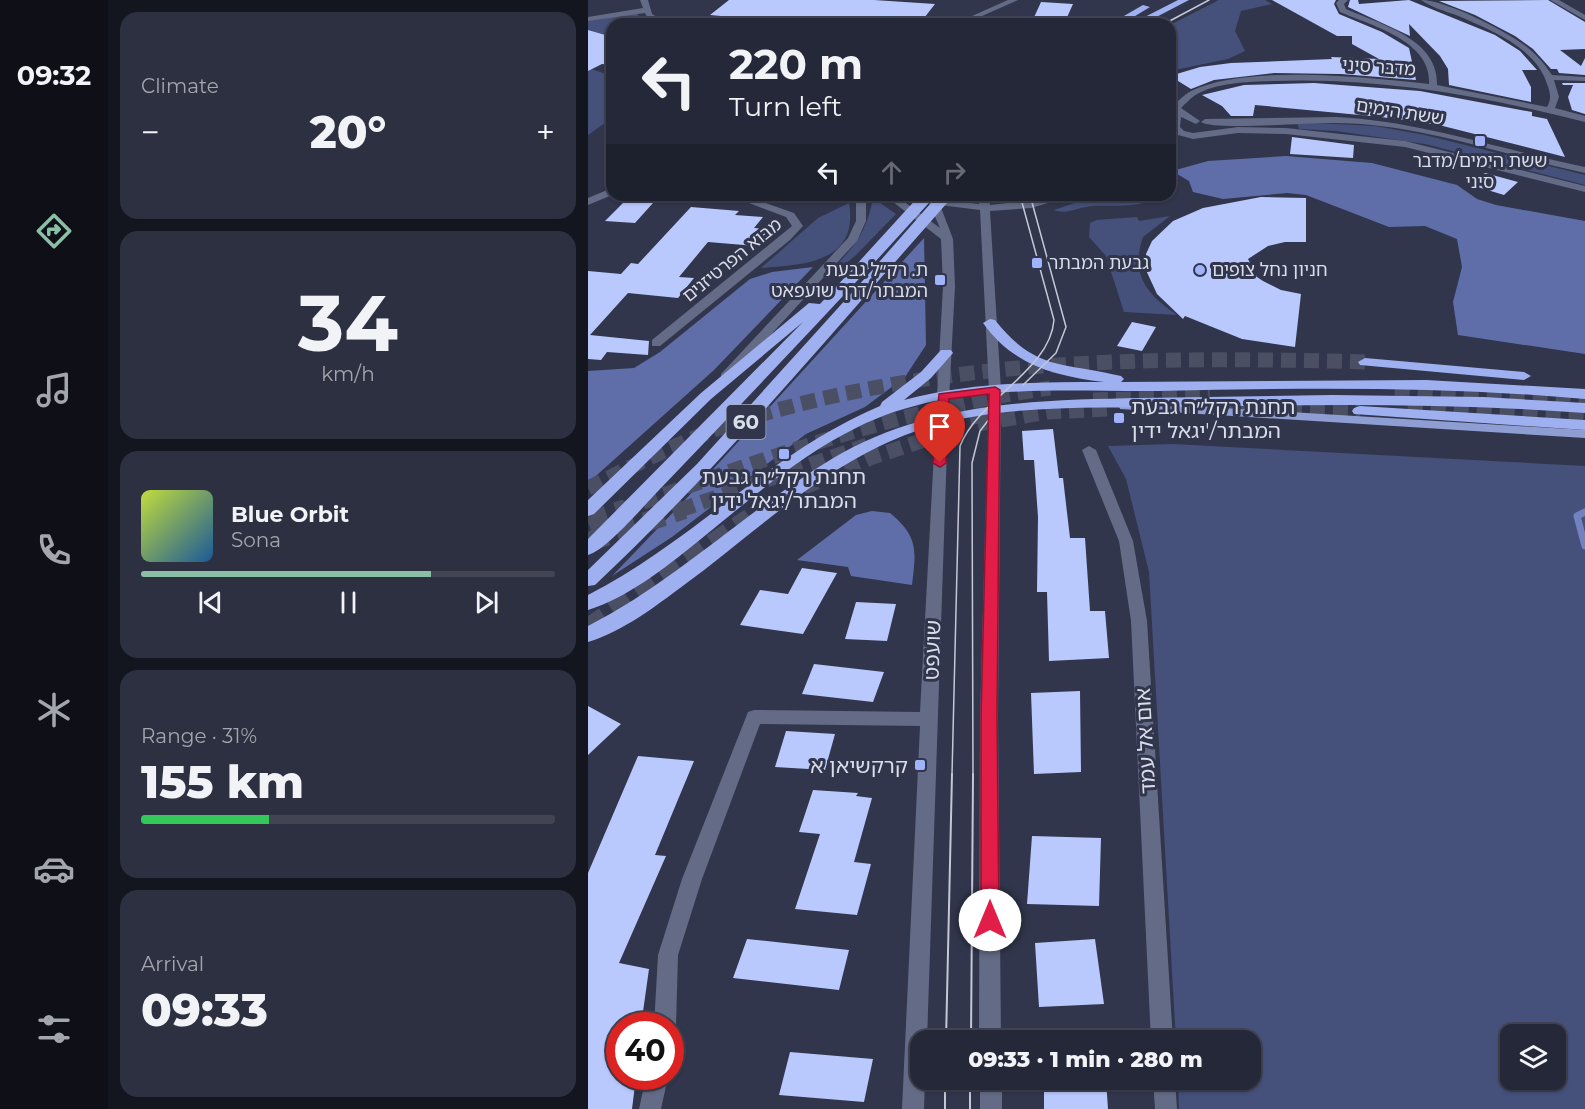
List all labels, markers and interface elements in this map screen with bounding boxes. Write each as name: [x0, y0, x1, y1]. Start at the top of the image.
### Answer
text: 220 m: [729, 38, 863, 90]
icon: left: [630, 42, 708, 120]
street label: מדבר סיני: [1341, 53, 1417, 81]
text: 09:32: [17, 59, 91, 92]
text: Climate: [141, 74, 219, 98]
text: Turn left: [729, 90, 842, 123]
street label: ששת הימים: [1354, 94, 1446, 130]
text: 20°: [310, 104, 386, 159]
text: −: [141, 112, 160, 152]
text: +: [536, 112, 555, 152]
marker: ששת הימים/מדבר סיני: [1473, 134, 1487, 148]
place label: ששת הימים/מדבר סיני: [1413, 150, 1547, 193]
icon: left: [812, 156, 845, 189]
icon: ahead: [875, 156, 908, 189]
icon: right: [938, 156, 971, 189]
icon: directions: [33, 210, 75, 252]
street label: מבוא הפרטיזנים: [678, 213, 786, 307]
place label: גבעת המבתר: [1049, 252, 1149, 274]
marker: גבעת המבתר: [1030, 256, 1044, 270]
place label: ת. רק״ל גבעת המבתר/דרך שועפאט: [771, 259, 928, 302]
place label: חניון נחל צופים: [1212, 259, 1328, 281]
marker: חניון נחל צופים: [1193, 263, 1207, 277]
marker: ת. רק״ל גבעת המבתר/דרך שועפאט: [933, 273, 947, 287]
text: 34: [298, 275, 398, 371]
text: km/h: [321, 362, 375, 386]
icon: music: [33, 369, 75, 411]
place label: תחנת רקל״ה גבעת המבתר/'יגאל ידין: [1131, 394, 1295, 443]
pin: [914, 401, 965, 463]
road number: 60: [726, 405, 766, 439]
icon: arrive: [923, 410, 956, 443]
marker: תחנת רקל״ה גבעת המבתר/'יגאל ידין: [1112, 411, 1126, 425]
marker: תחנת רקל״ה גבעת המבתר/יגאל ידין: [777, 447, 791, 461]
place label: תחנת רקל״ה גבעת המבתר/יגאל ידין: [702, 464, 866, 513]
text: Blue Orbit: [231, 501, 349, 528]
text: Sona: [231, 528, 281, 552]
icon: phone: [33, 529, 75, 571]
icon: previous: [194, 586, 227, 619]
icon: pause: [332, 586, 365, 619]
icon: next: [470, 586, 503, 619]
street label: שועפט: [918, 620, 946, 680]
street label: אום אל עמד: [1130, 687, 1160, 795]
icon: climate: [33, 689, 75, 731]
text: Range · 31%: [141, 724, 257, 748]
place label: קרקשיאן א: [810, 753, 908, 778]
text: 155 km: [141, 754, 304, 809]
marker: קרקשיאן א: [913, 758, 927, 772]
icon: car: [33, 848, 75, 890]
position arrow: [958, 888, 1022, 952]
text: Arrival: [141, 952, 204, 976]
text: 09:33: [141, 982, 268, 1037]
icon: filters: [33, 1008, 75, 1050]
speed limit sign: 40: [606, 1012, 684, 1090]
map controls: [1500, 1024, 1566, 1090]
button: layers: [1500, 1024, 1566, 1090]
text: 09:33 · 1 min · 280 m: [968, 1046, 1203, 1073]

